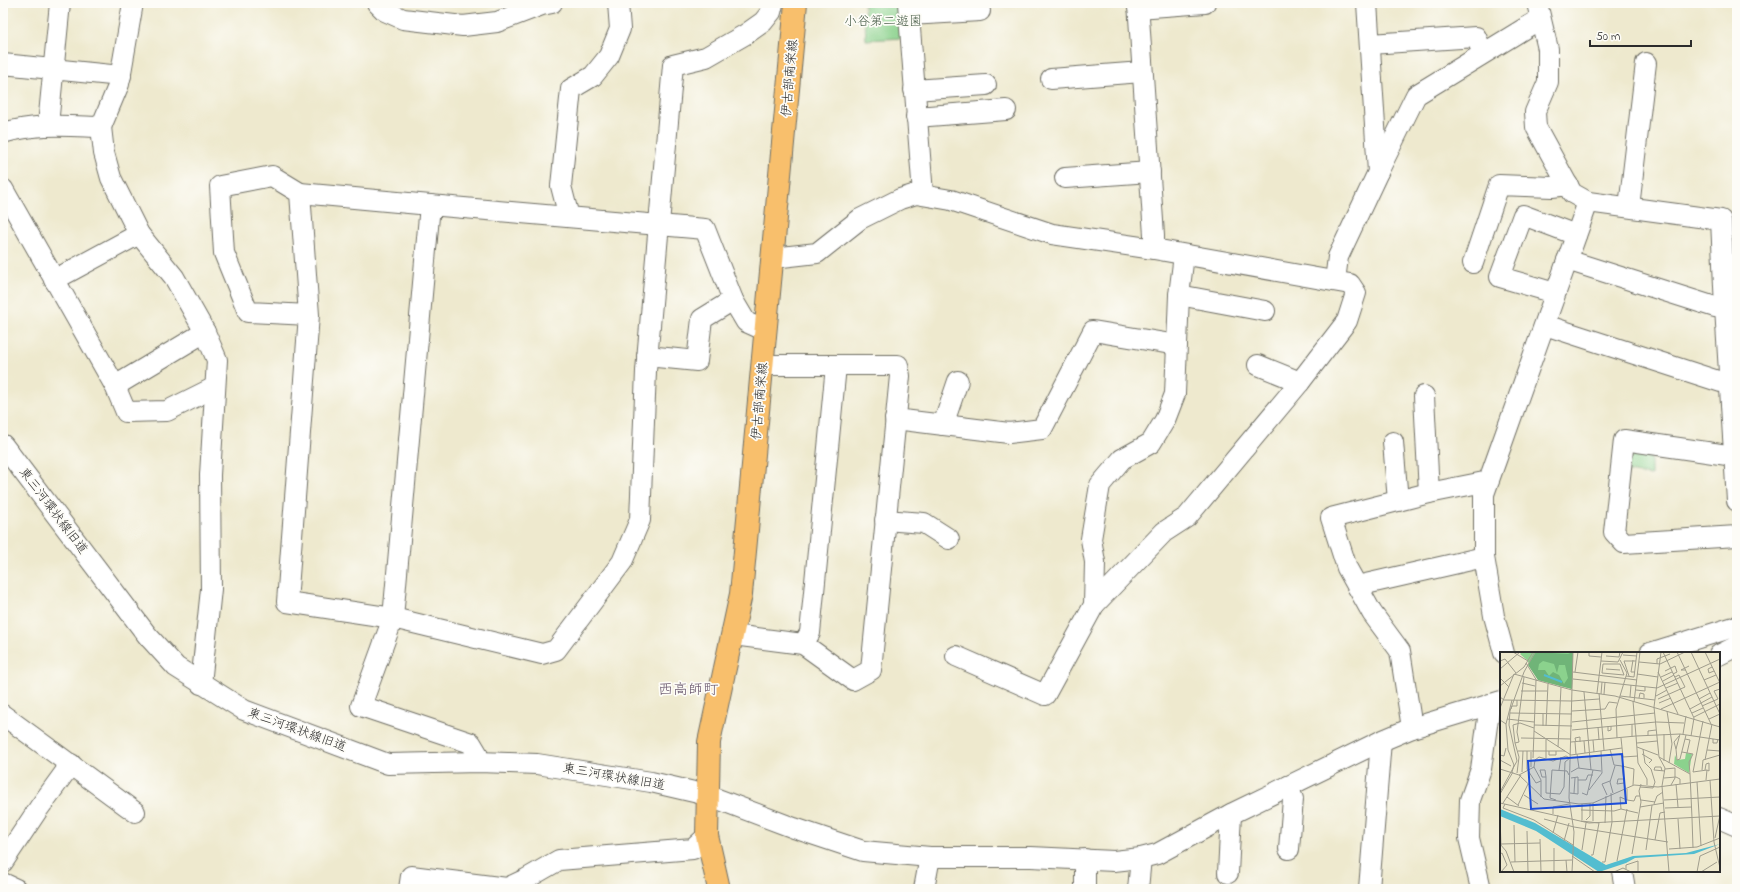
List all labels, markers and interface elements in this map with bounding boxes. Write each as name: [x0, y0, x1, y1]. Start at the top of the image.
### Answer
park label: 小谷第二遊園: [844, 12, 922, 31]
scale bar: [1590, 22, 1691, 48]
text: 50 m: [1596, 28, 1620, 46]
street label: 伊古部南栄線: [777, 37, 803, 118]
street label: 伊古部南栄線: [747, 360, 773, 441]
street label: 東三河環状線旧道: [14, 464, 92, 558]
inset map: [1500, 652, 1720, 872]
district label: 西高師町: [658, 679, 719, 701]
street label: 東三河環状線旧道: [245, 703, 349, 757]
street label: 東三河環状線旧道: [561, 759, 667, 795]

